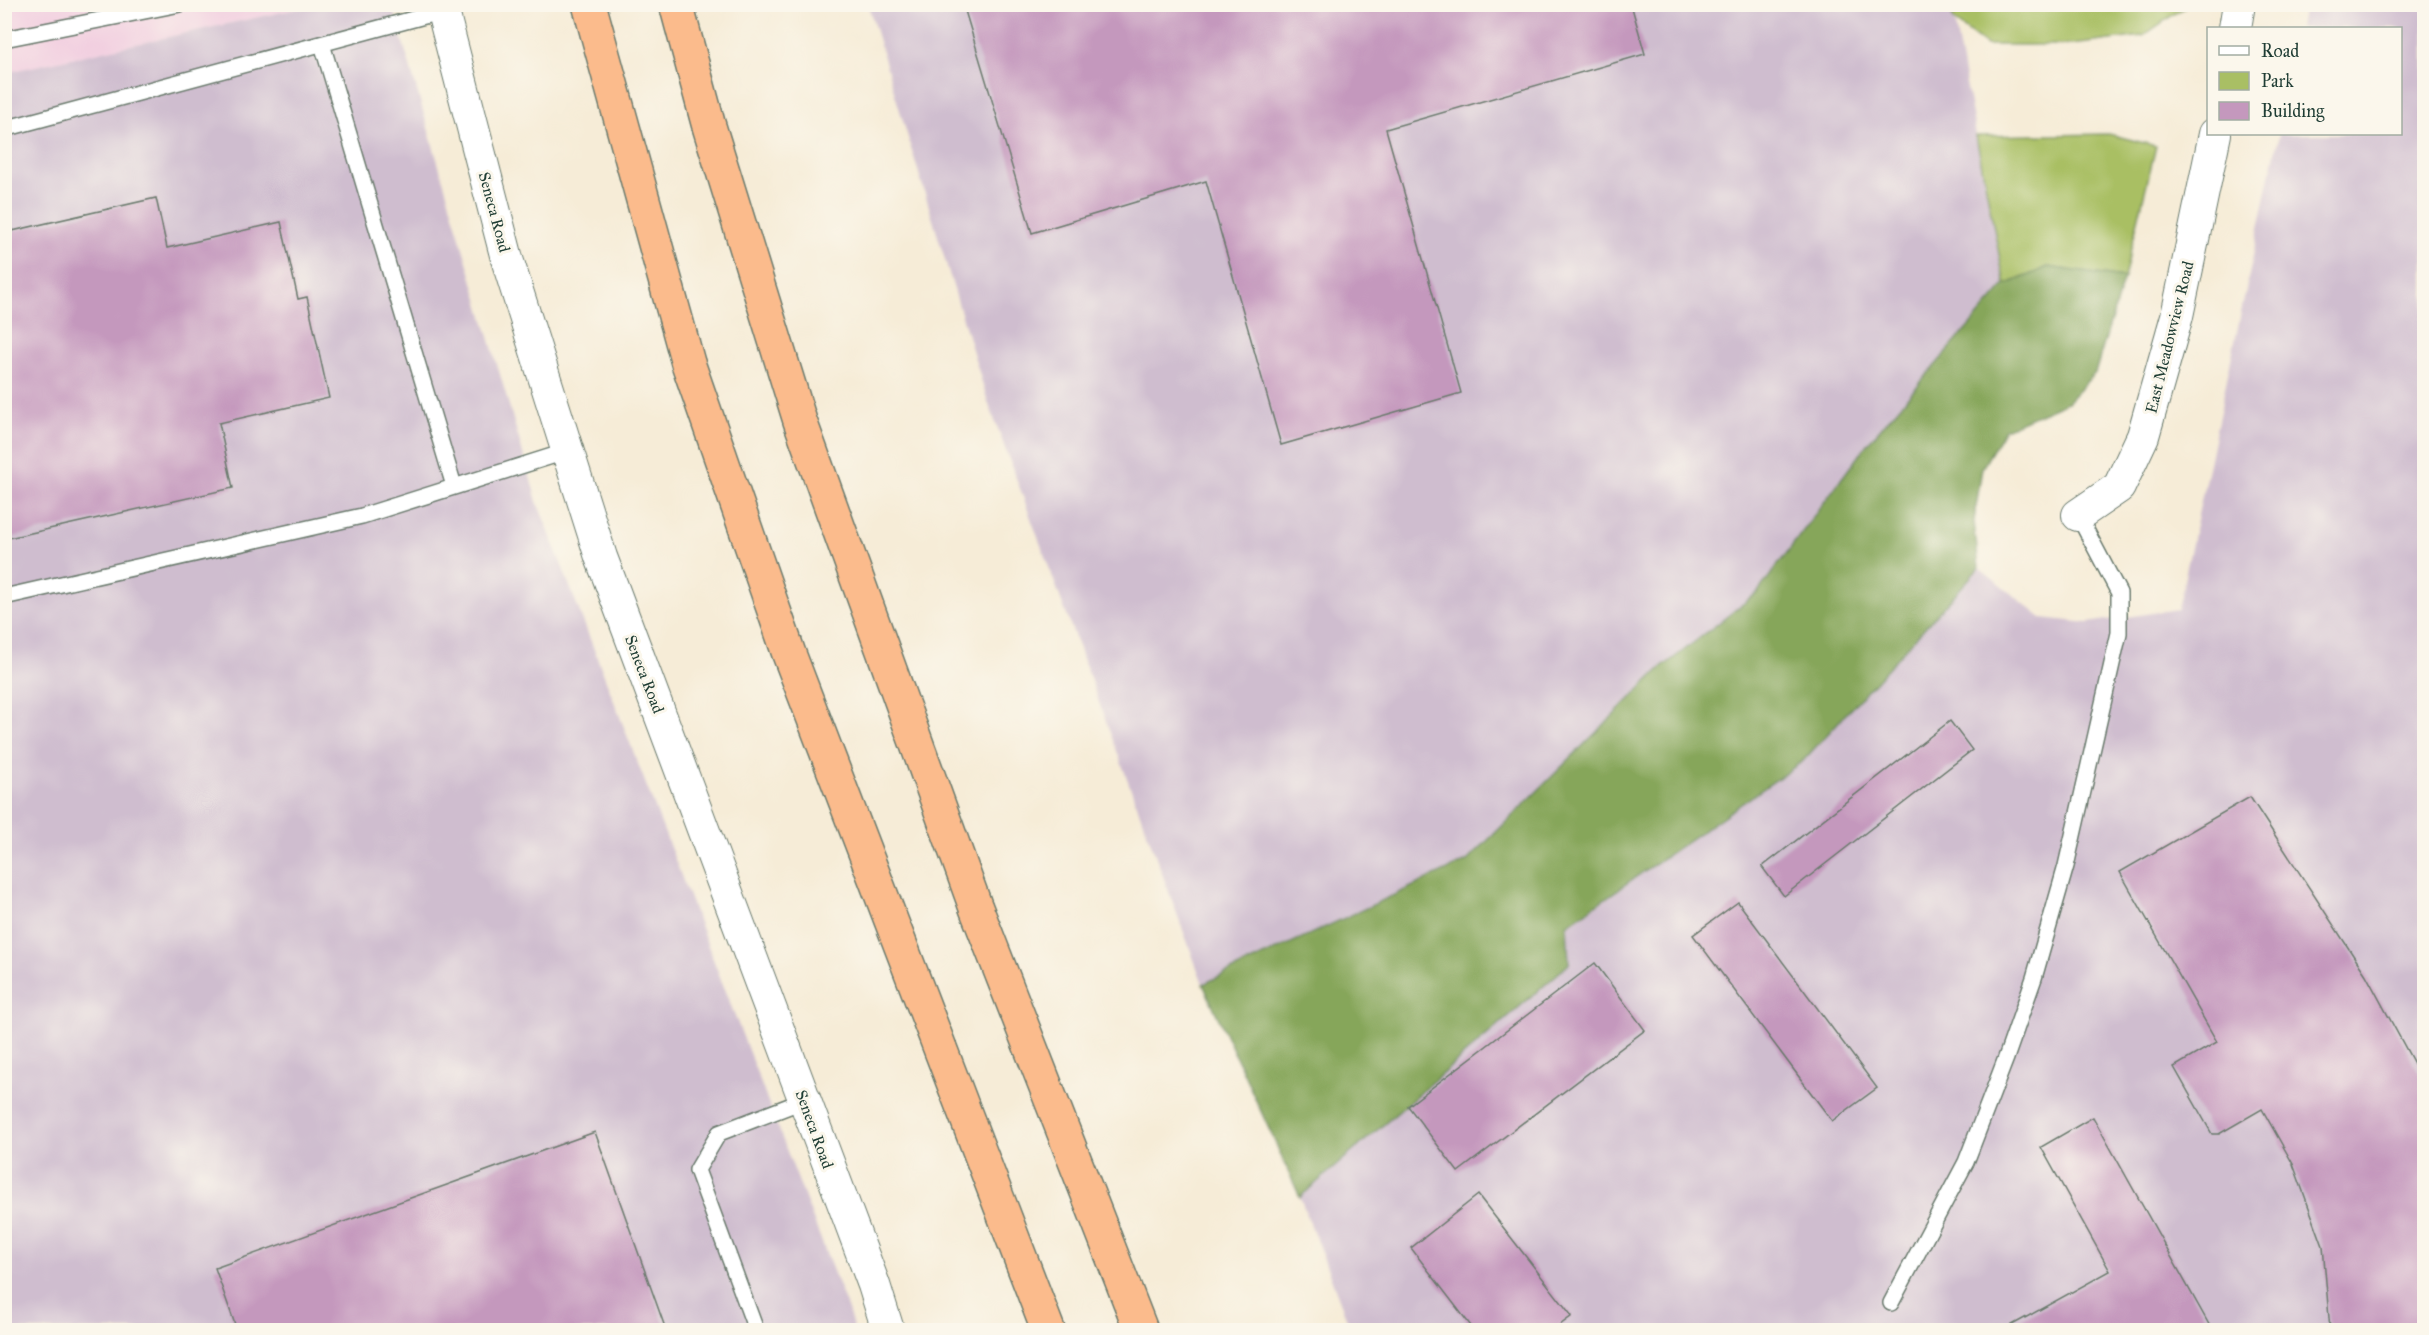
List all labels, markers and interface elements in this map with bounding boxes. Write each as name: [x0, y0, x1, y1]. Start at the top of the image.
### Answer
legend: [2207, 27, 2402, 135]
text: Road: [2261, 40, 2299, 62]
text: Park: [2261, 70, 2294, 92]
text: Building: [2261, 100, 2325, 123]
street label: Seneca Road: [475, 170, 514, 254]
street label: East Meadowview Road: [2141, 259, 2198, 415]
street label: Seneca Road: [621, 632, 668, 716]
street label: Seneca Road: [792, 1087, 838, 1171]

